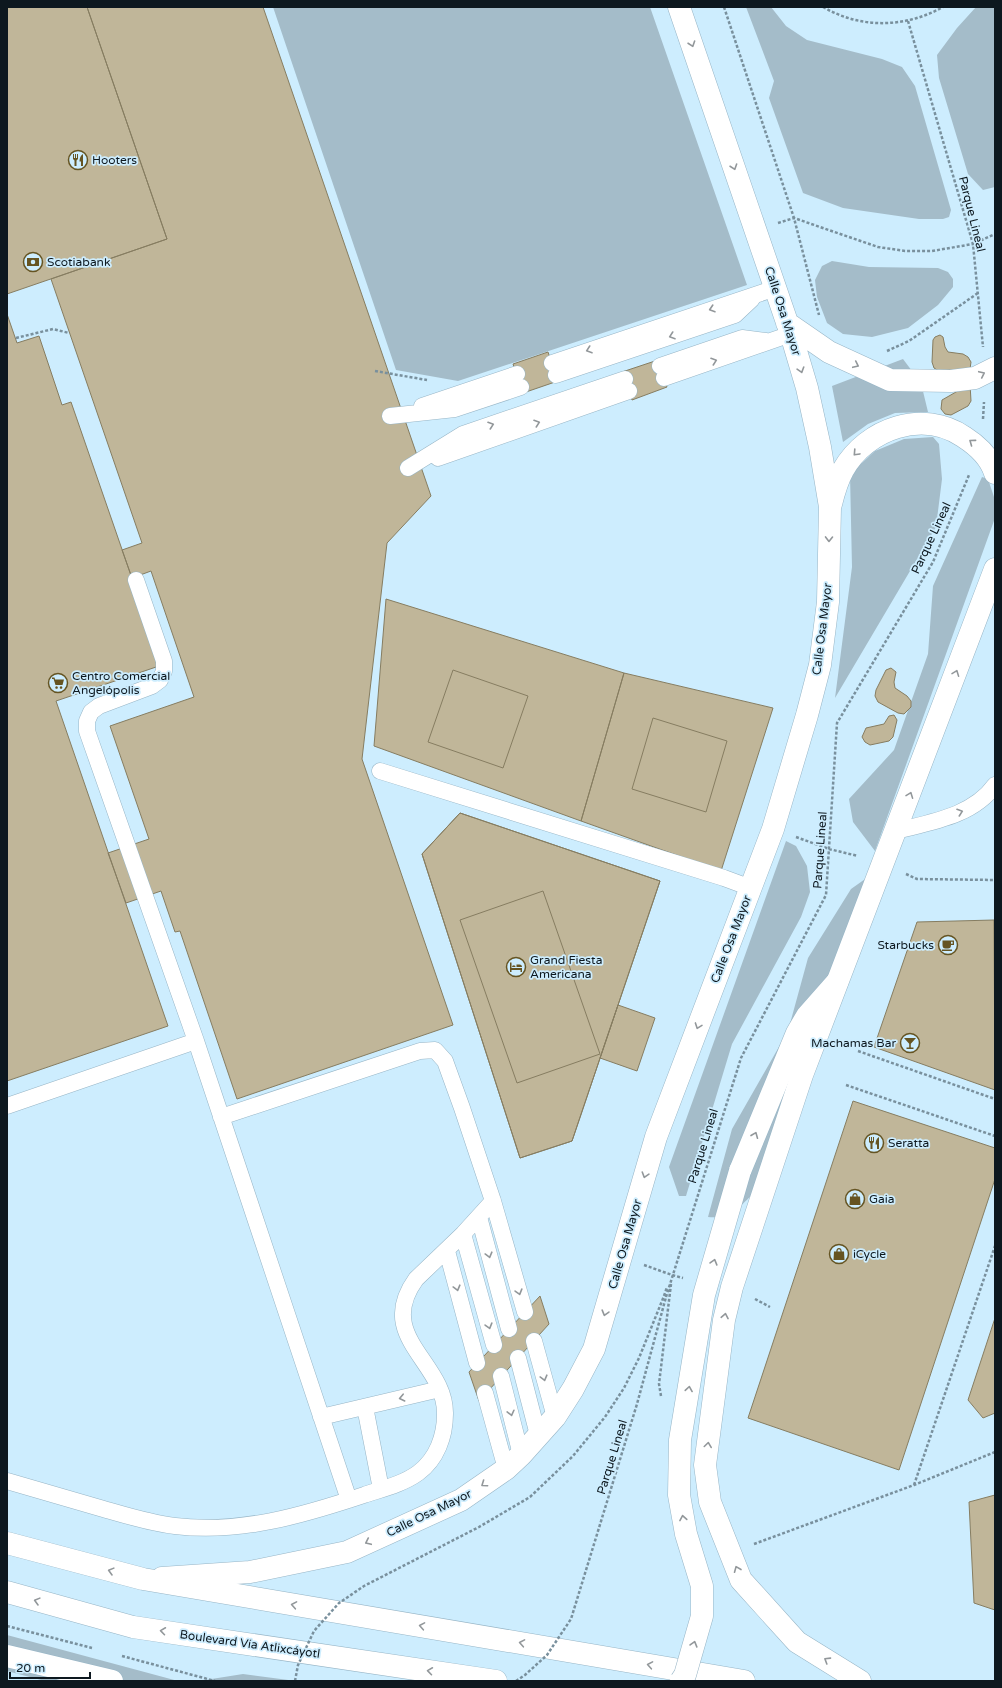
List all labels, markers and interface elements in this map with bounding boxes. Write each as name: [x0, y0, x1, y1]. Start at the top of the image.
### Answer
one-way arrow: [687, 40, 695, 47]
restaurant icon: Hooters: [67, 149, 89, 171]
place label: Hooters: [92, 153, 137, 167]
one-way arrow: [730, 163, 738, 170]
street label: Parque Lineal: [956, 175, 988, 253]
bank icon: Scotiabank: [22, 251, 44, 273]
place label: Scotiabank: [47, 255, 111, 269]
street label: Calle Osa Mayor: [762, 265, 804, 358]
one-way arrow: [709, 304, 716, 313]
one-way arrow: [669, 331, 676, 340]
one-way arrow: [585, 345, 592, 354]
one-way arrow: [711, 357, 718, 366]
one-way arrow: [852, 360, 860, 368]
one-way arrow: [796, 366, 805, 373]
one-way arrow: [977, 371, 985, 379]
one-way arrow: [533, 419, 540, 428]
one-way arrow: [488, 421, 495, 429]
one-way arrow: [970, 440, 977, 447]
one-way arrow: [854, 449, 861, 456]
street label: Parque Lineal: [908, 500, 954, 576]
one-way arrow: [825, 536, 833, 542]
street label: Calle Osa Mayor: [809, 582, 835, 676]
place label: Centro Comercial Angelópolis: [72, 669, 170, 697]
one-way arrow: [951, 669, 959, 676]
supermarket icon: Centro Comercial Angelópolis: [47, 672, 69, 694]
one-way arrow: [905, 791, 913, 798]
one-way arrow: [957, 808, 964, 817]
street label: Parque Lineal: [810, 811, 830, 889]
street label: Calle Osa Mayor: [708, 893, 754, 985]
cafe icon: Starbucks: [937, 934, 959, 956]
place label: Starbucks: [877, 938, 934, 952]
place label: Grand Fiesta Americana: [530, 953, 602, 981]
hotel icon: Grand Fiesta Americana: [505, 956, 527, 978]
one-way arrow: [694, 1022, 702, 1029]
bar icon: Machamas Bar: [899, 1032, 921, 1054]
place label: Machamas Bar: [811, 1036, 896, 1050]
street label: Parque Lineal: [685, 1107, 721, 1185]
one-way arrow: [750, 1131, 758, 1139]
restaurant icon: Seratta: [863, 1132, 885, 1154]
place label: Seratta: [888, 1136, 929, 1150]
one-way arrow: [641, 1171, 650, 1178]
shop icon: Gaia: [844, 1188, 866, 1210]
place label: Gaia: [869, 1192, 895, 1206]
street label: Calle Osa Mayor: [605, 1197, 645, 1291]
shop icon: iCycle: [828, 1243, 850, 1265]
place label: iCycle: [853, 1247, 886, 1261]
one-way arrow: [484, 1251, 493, 1258]
one-way arrow: [709, 1259, 718, 1266]
one-way arrow: [452, 1285, 461, 1292]
one-way arrow: [514, 1289, 523, 1296]
one-way arrow: [601, 1310, 609, 1316]
one-way arrow: [721, 1313, 729, 1319]
one-way arrow: [484, 1322, 493, 1329]
one-way arrow: [539, 1375, 548, 1382]
one-way arrow: [684, 1386, 693, 1392]
one-way arrow: [399, 1394, 405, 1402]
one-way arrow: [506, 1410, 515, 1417]
street label: Parque Lineal: [594, 1418, 630, 1496]
one-way arrow: [703, 1442, 712, 1448]
one-way arrow: [481, 1479, 488, 1487]
street label: Calle Osa Mayor: [384, 1486, 474, 1540]
one-way arrow: [679, 1515, 688, 1521]
one-way arrow: [365, 1537, 373, 1545]
one-way arrow: [733, 1566, 741, 1573]
one-way arrow: [108, 1567, 115, 1576]
one-way arrow: [34, 1597, 40, 1605]
one-way arrow: [290, 1601, 297, 1610]
one-way arrow: [419, 1622, 425, 1631]
one-way arrow: [160, 1627, 166, 1636]
street label: Boulevard Vía Atlixcáyotl: [179, 1627, 321, 1661]
one-way arrow: [519, 1639, 525, 1648]
one-way arrow: [689, 1641, 698, 1648]
scale bar: [10, 1654, 90, 1680]
one-way arrow: [824, 1658, 831, 1665]
text: 20 m: [16, 1661, 45, 1675]
one-way arrow: [647, 1661, 653, 1670]
one-way arrow: [427, 1667, 433, 1676]

